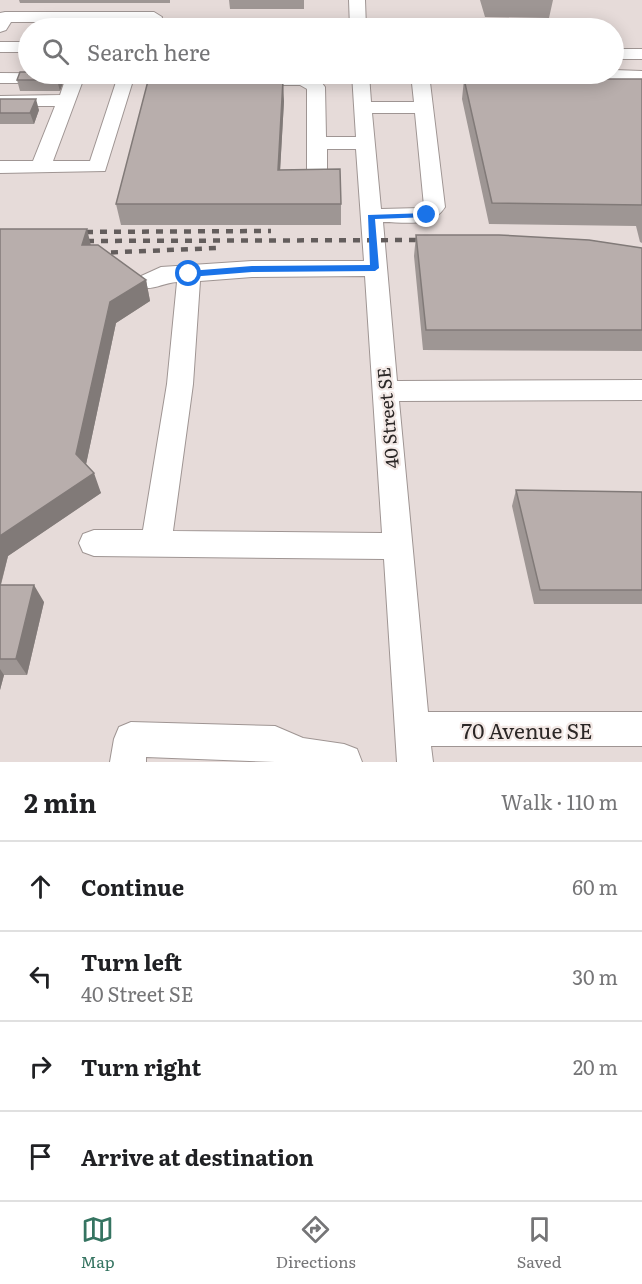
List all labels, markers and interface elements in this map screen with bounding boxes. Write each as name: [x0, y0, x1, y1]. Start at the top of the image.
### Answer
search box: [18, 18, 624, 84]
icon: search: [39, 35, 72, 68]
text: Search here: [87, 35, 210, 68]
route end: [413, 201, 439, 227]
route start: [175, 260, 201, 286]
street label: 40 Street SE: [369, 366, 405, 470]
street label: 70 Avenue SE: [462, 714, 592, 745]
text: 2 min: [24, 782, 97, 821]
text: Walk · 110 m: [501, 786, 618, 816]
icon: ahead: [24, 870, 57, 903]
text: Continue: [81, 870, 184, 903]
text: 60 m: [572, 871, 618, 901]
text: Turn left: [81, 945, 182, 978]
icon: left: [24, 960, 57, 993]
text: 30 m: [572, 961, 618, 991]
text: 40 Street SE: [81, 978, 194, 1008]
icon: right: [24, 1050, 57, 1083]
text: Turn right: [81, 1050, 201, 1083]
text: 20 m: [573, 1051, 618, 1081]
icon: arrive: [24, 1140, 57, 1173]
text: Arrive at destination: [81, 1140, 314, 1173]
tab: Map: [81, 1213, 115, 1273]
tab: Directions: [276, 1213, 356, 1273]
tab: Saved: [517, 1213, 561, 1273]

